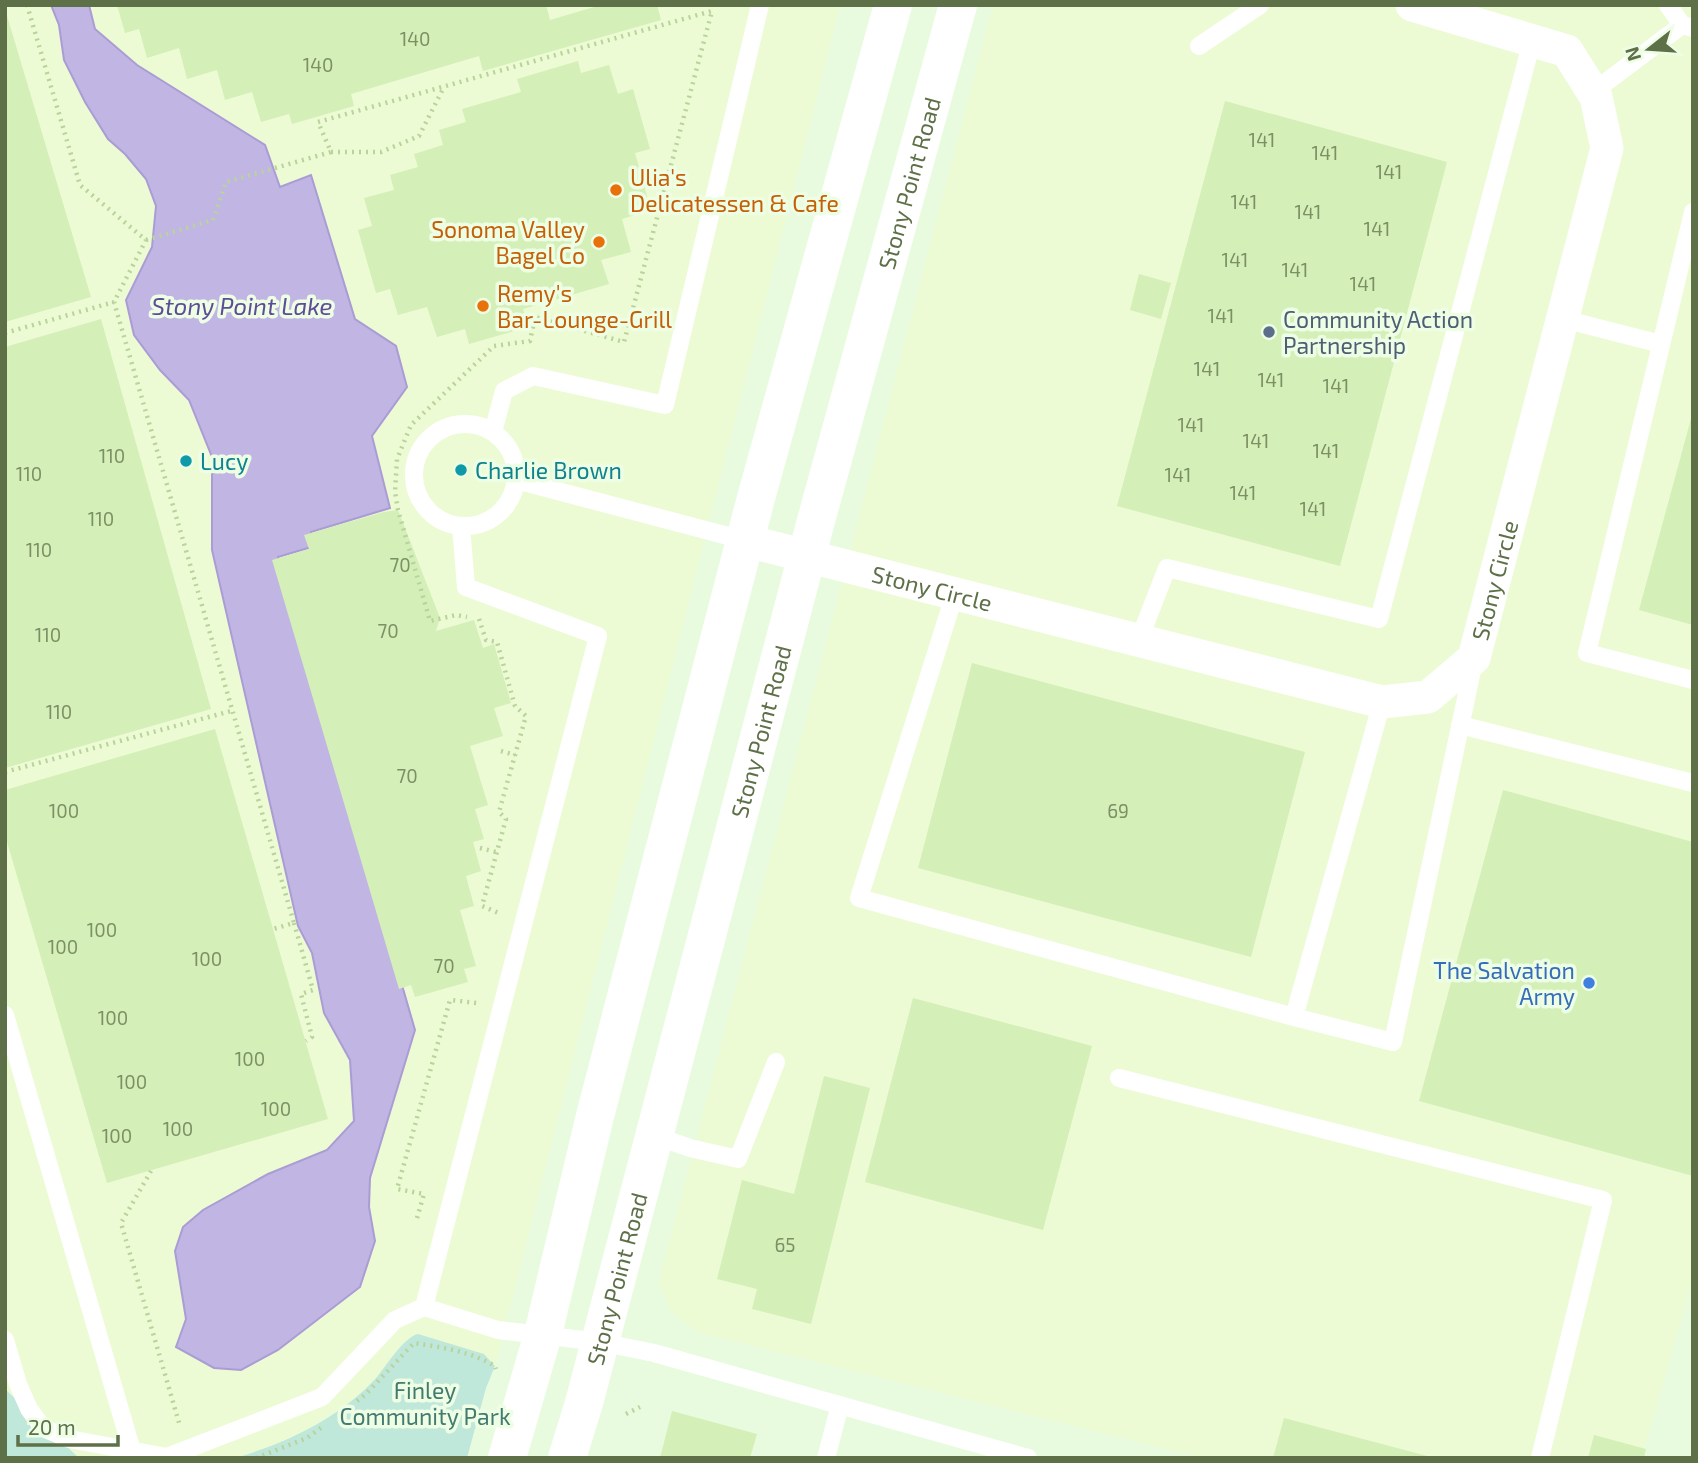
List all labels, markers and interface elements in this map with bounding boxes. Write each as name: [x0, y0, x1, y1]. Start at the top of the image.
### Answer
north arrow: [1614, 14, 1684, 84]
house number: 140: [400, 27, 430, 50]
text: N: [1619, 44, 1645, 64]
house number: 140: [303, 53, 333, 76]
street label: Stony Point Road: [872, 94, 946, 272]
house number: 141: [1249, 128, 1275, 151]
house number: 141: [1312, 141, 1338, 164]
house number: 141: [1376, 160, 1402, 183]
place label: Ulia's Delicatessen & Cafe: [630, 163, 839, 217]
marker: Ulia's Delicatessen & Cafe: [608, 182, 624, 198]
house number: 141: [1231, 190, 1257, 213]
house number: 141: [1295, 200, 1321, 223]
place label: Sonoma Valley Bagel Co: [431, 215, 585, 269]
house number: 141: [1364, 217, 1390, 240]
marker: Sonoma Valley Bagel Co: [591, 234, 607, 250]
house number: 141: [1222, 248, 1248, 271]
house number: 141: [1282, 258, 1308, 281]
house number: 141: [1350, 272, 1376, 295]
place label: Remy's Bar-Lounge-Grill: [497, 279, 672, 333]
water label: Stony Point Lake: [152, 291, 333, 320]
marker: Remy's Bar-Lounge-Grill: [475, 298, 491, 314]
house number: 141: [1208, 304, 1234, 327]
place label: Community Action Partnership: [1283, 305, 1473, 359]
marker: Community Action Partnership: [1261, 324, 1277, 340]
house number: 141: [1194, 357, 1220, 380]
house number: 141: [1258, 368, 1284, 391]
house number: 141: [1323, 374, 1349, 397]
house number: 141: [1178, 413, 1204, 436]
house number: 141: [1243, 429, 1269, 452]
house number: 141: [1313, 439, 1339, 462]
house number: 110: [99, 444, 125, 467]
place label: Lucy: [200, 447, 248, 475]
marker: Lucy: [178, 453, 194, 469]
place label: Charlie Brown: [475, 456, 622, 484]
house number: 110: [16, 462, 42, 485]
marker: Charlie Brown: [453, 462, 469, 478]
house number: 141: [1165, 463, 1191, 486]
house number: 141: [1230, 481, 1256, 504]
house number: 141: [1300, 497, 1326, 520]
house number: 110: [88, 507, 114, 530]
street label: Stony Circle: [1465, 517, 1523, 643]
house number: 110: [26, 538, 52, 561]
house number: 70: [389, 553, 411, 576]
street label: Stony Circle: [869, 559, 995, 617]
house number: 70: [377, 619, 399, 642]
house number: 110: [35, 623, 61, 646]
street label: Stony Point Road: [725, 642, 797, 821]
house number: 110: [46, 700, 72, 723]
house number: 70: [396, 764, 418, 787]
house number: 100: [49, 799, 79, 822]
house number: 69: [1107, 799, 1129, 822]
house number: 100: [87, 918, 117, 941]
house number: 100: [48, 935, 78, 958]
house number: 100: [192, 947, 222, 970]
house number: 70: [433, 954, 455, 977]
place label: The Salvation Army: [1433, 956, 1575, 1010]
marker: The Salvation Army: [1581, 975, 1597, 991]
house number: 100: [98, 1006, 128, 1029]
house number: 100: [235, 1047, 265, 1070]
house number: 100: [117, 1070, 147, 1093]
house number: 100: [261, 1097, 291, 1120]
house number: 100: [163, 1117, 193, 1140]
house number: 100: [102, 1124, 132, 1147]
street label: Stony Point Road: [581, 1189, 653, 1368]
house number: 65: [774, 1233, 796, 1256]
park label: Finley Community Park: [339, 1376, 511, 1430]
scale bar: [18, 1404, 117, 1448]
text: 20 m: [28, 1414, 76, 1439]

